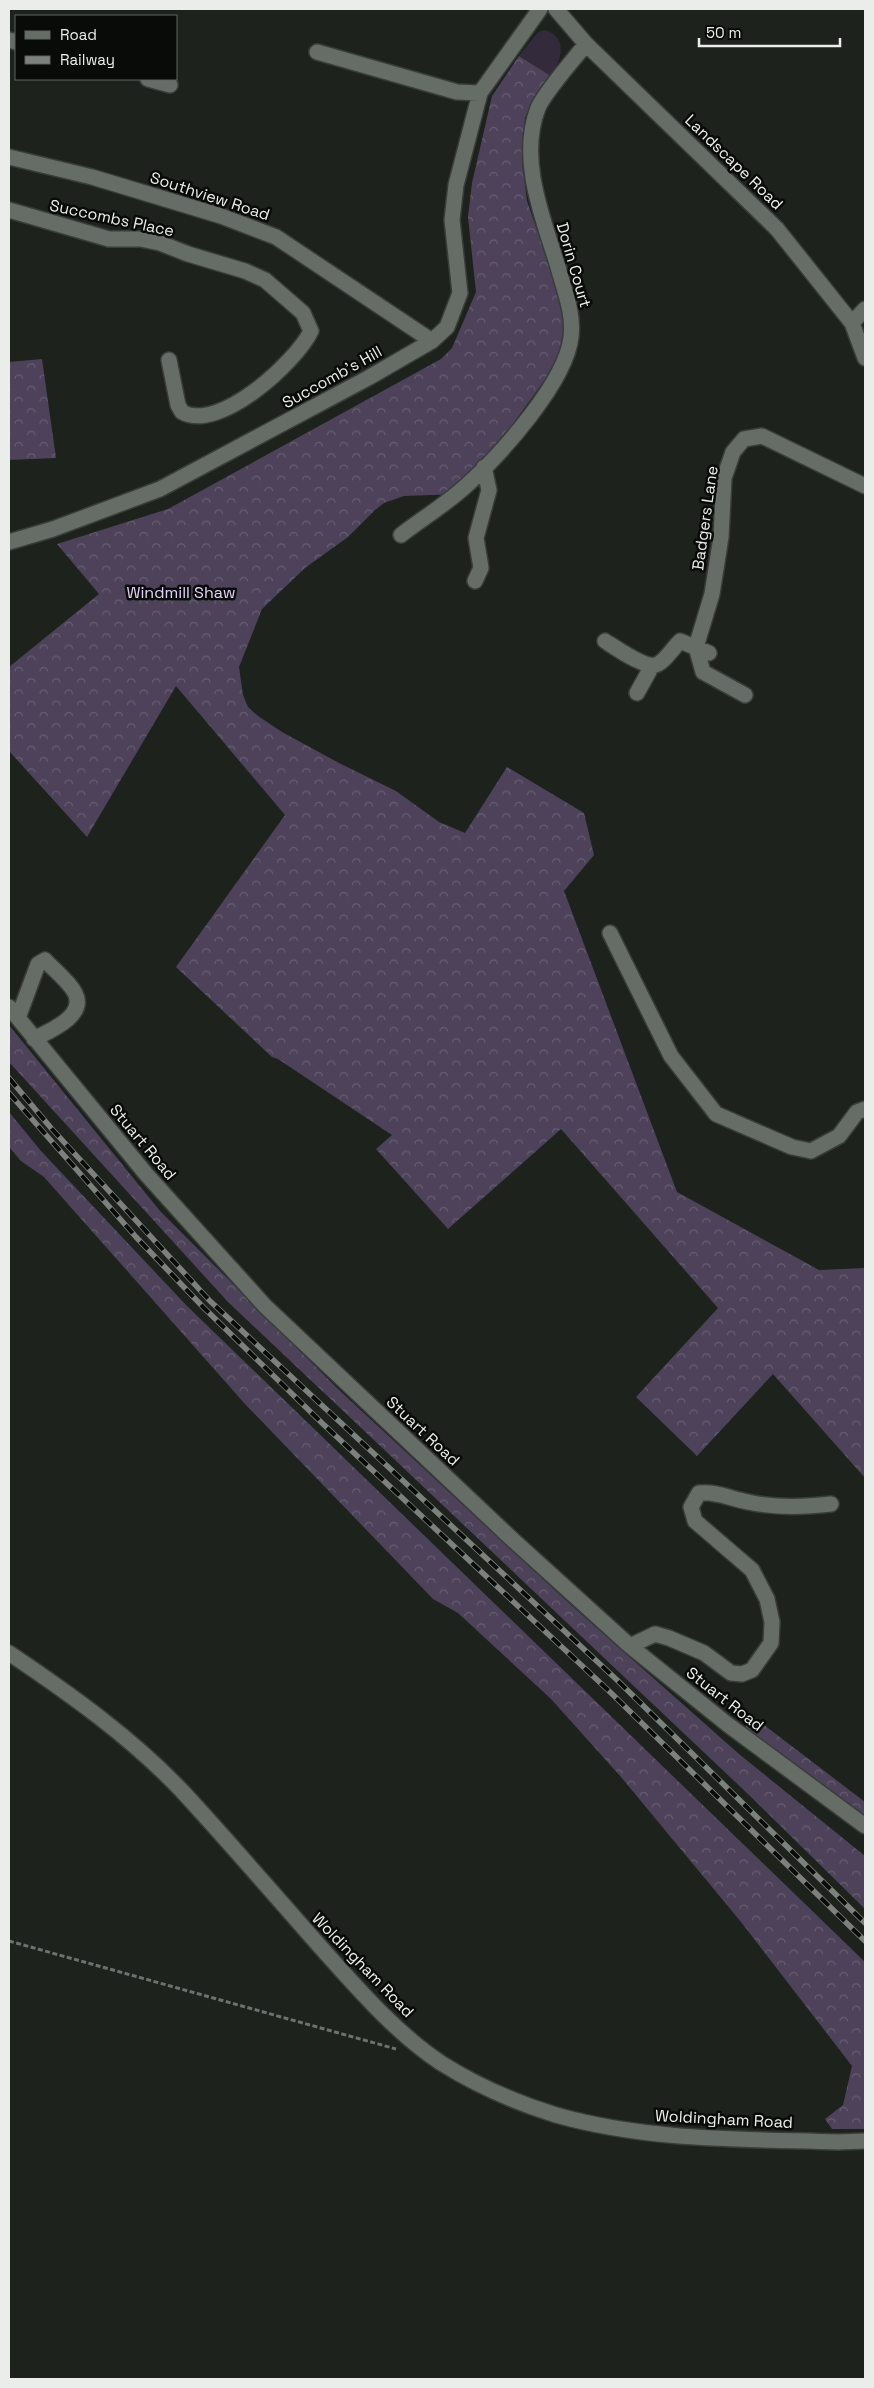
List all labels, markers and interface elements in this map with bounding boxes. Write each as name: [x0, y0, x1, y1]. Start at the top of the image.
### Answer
legend: [15, 15, 178, 80]
scale bar: [699, 15, 840, 47]
text: 50 m: [706, 23, 741, 42]
text: Road: [60, 25, 97, 44]
text: Railway: [60, 50, 115, 69]
street label: Landscape Road: [681, 110, 787, 214]
street label: Southview Road: [148, 167, 272, 225]
street label: Succombs Place: [48, 195, 176, 241]
street label: Dorin Court: [552, 220, 596, 310]
street label: Succomb's Hill: [278, 341, 386, 413]
street label: Badgers Lane: [687, 464, 723, 572]
park label: Windmill Shaw: [126, 582, 236, 603]
street label: Stuart Road: [105, 1100, 181, 1184]
street label: Stuart Road: [382, 1392, 464, 1470]
street label: Stuart Road: [682, 1662, 768, 1736]
street label: Woldingham Road: [307, 1908, 419, 2022]
street label: Woldingham Road: [655, 2105, 793, 2133]

